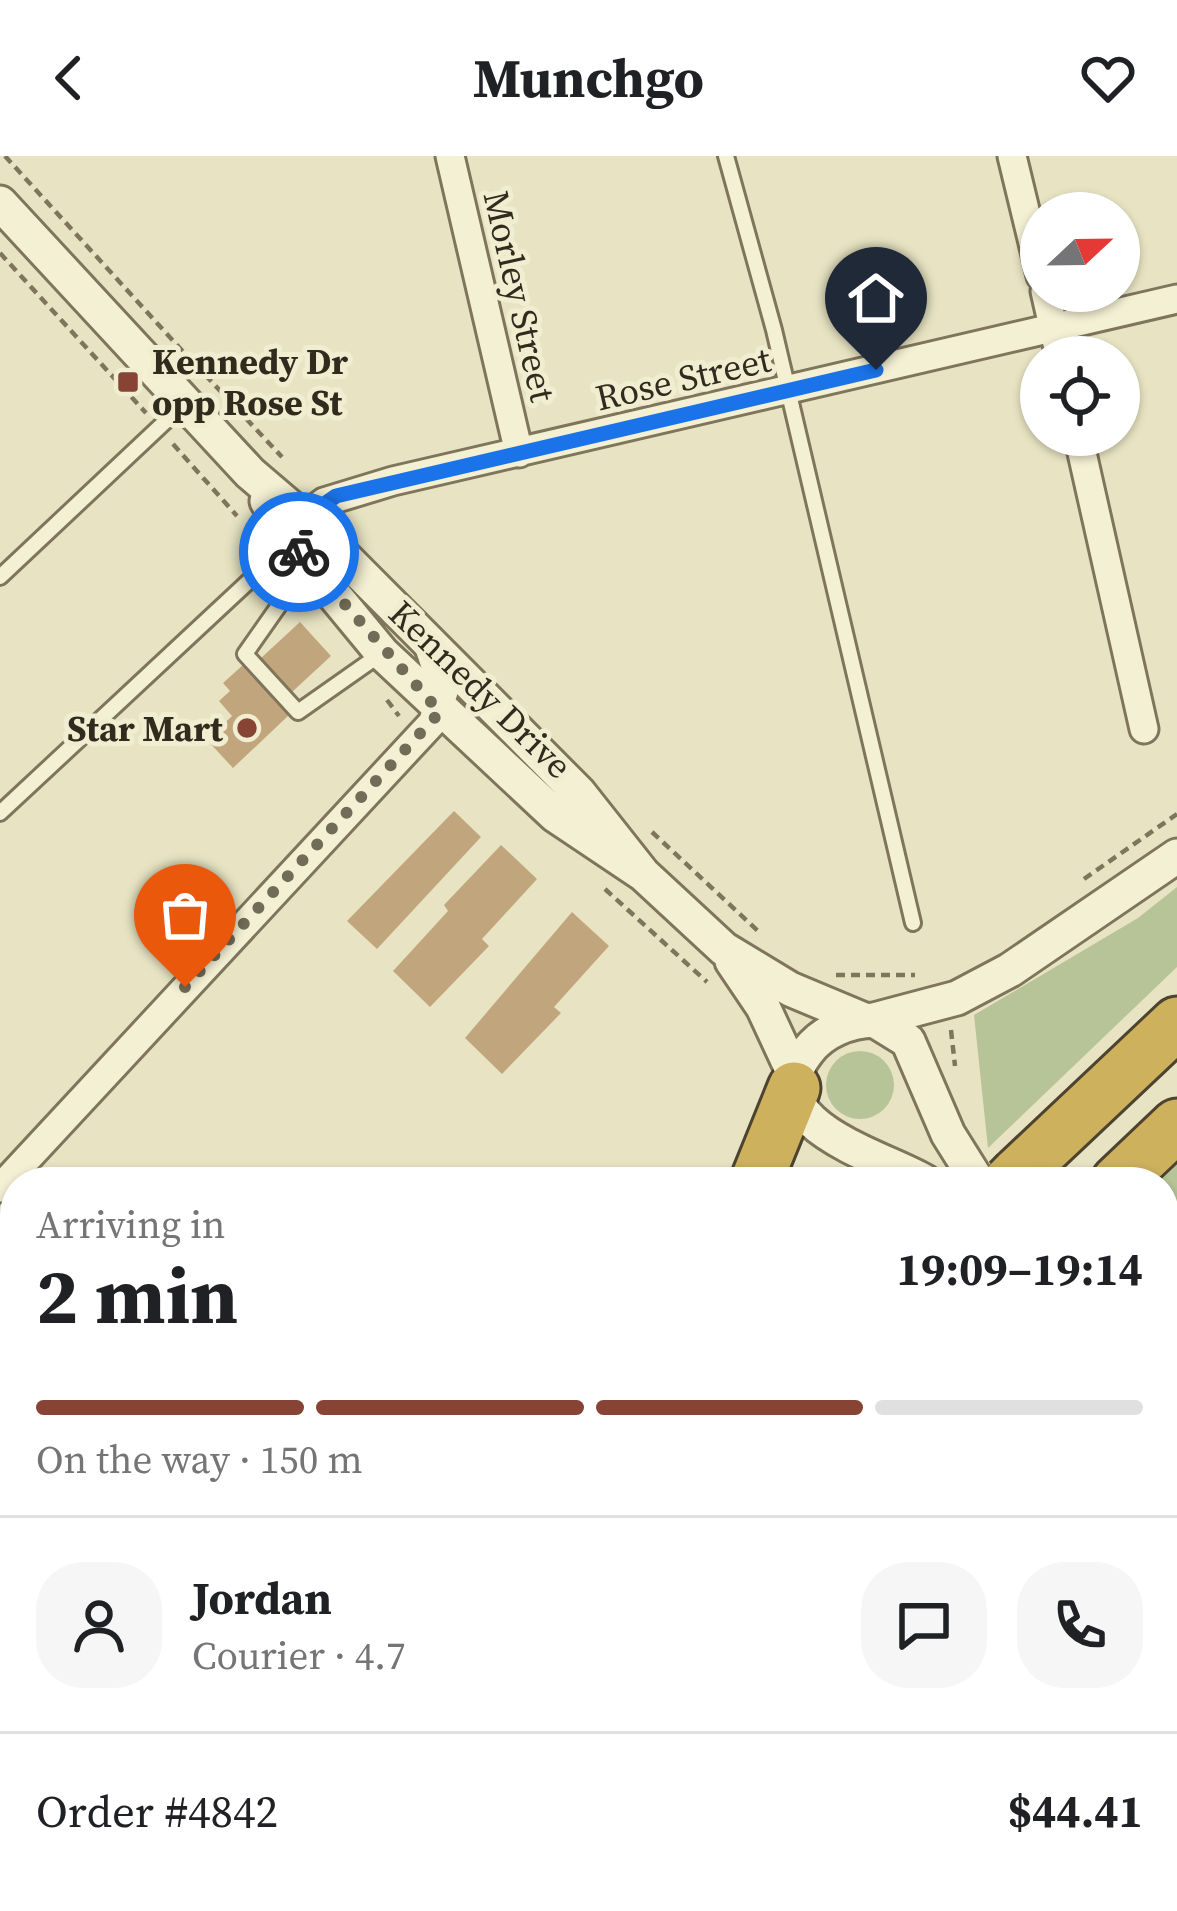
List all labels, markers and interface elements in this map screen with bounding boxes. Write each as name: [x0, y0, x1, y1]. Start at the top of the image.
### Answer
text: Munchgo: [473, 41, 704, 115]
icon: back: [36, 45, 102, 111]
icon: heart: [1075, 45, 1141, 111]
street label: Morley Street: [471, 186, 568, 407]
north arrow: [1020, 192, 1140, 312]
map controls: [1020, 192, 1140, 456]
pin: [825, 247, 927, 370]
icon: home: [843, 265, 909, 331]
street label: Rose Street: [591, 334, 776, 422]
button: locate: [1020, 336, 1140, 456]
place label: Kennedy Dr opp Rose St: [152, 337, 348, 427]
marker: Kennedy Dr opp Rose St: [115, 369, 141, 395]
courier: [239, 492, 359, 612]
icon: bike: [266, 519, 332, 585]
street label: Kennedy Drive: [378, 589, 583, 789]
place label: Star Mart: [67, 704, 224, 753]
marker: Star Mart: [234, 715, 260, 741]
pin: [134, 864, 236, 987]
icon: bag: [152, 882, 218, 948]
text: Arriving in: [36, 1198, 225, 1251]
text: 19:09–19:14: [897, 1238, 1143, 1300]
text: 2 min: [36, 1242, 238, 1349]
text: On the way · 150 m: [36, 1433, 363, 1486]
button: person: [36, 1562, 162, 1688]
button: chat: [861, 1562, 987, 1688]
button: phone: [1017, 1562, 1143, 1688]
text: Jordan: [192, 1567, 332, 1629]
text: Courier · 4.7: [192, 1629, 405, 1682]
text: Order #4842: [36, 1780, 278, 1842]
text: $44.41: [1008, 1780, 1143, 1842]

